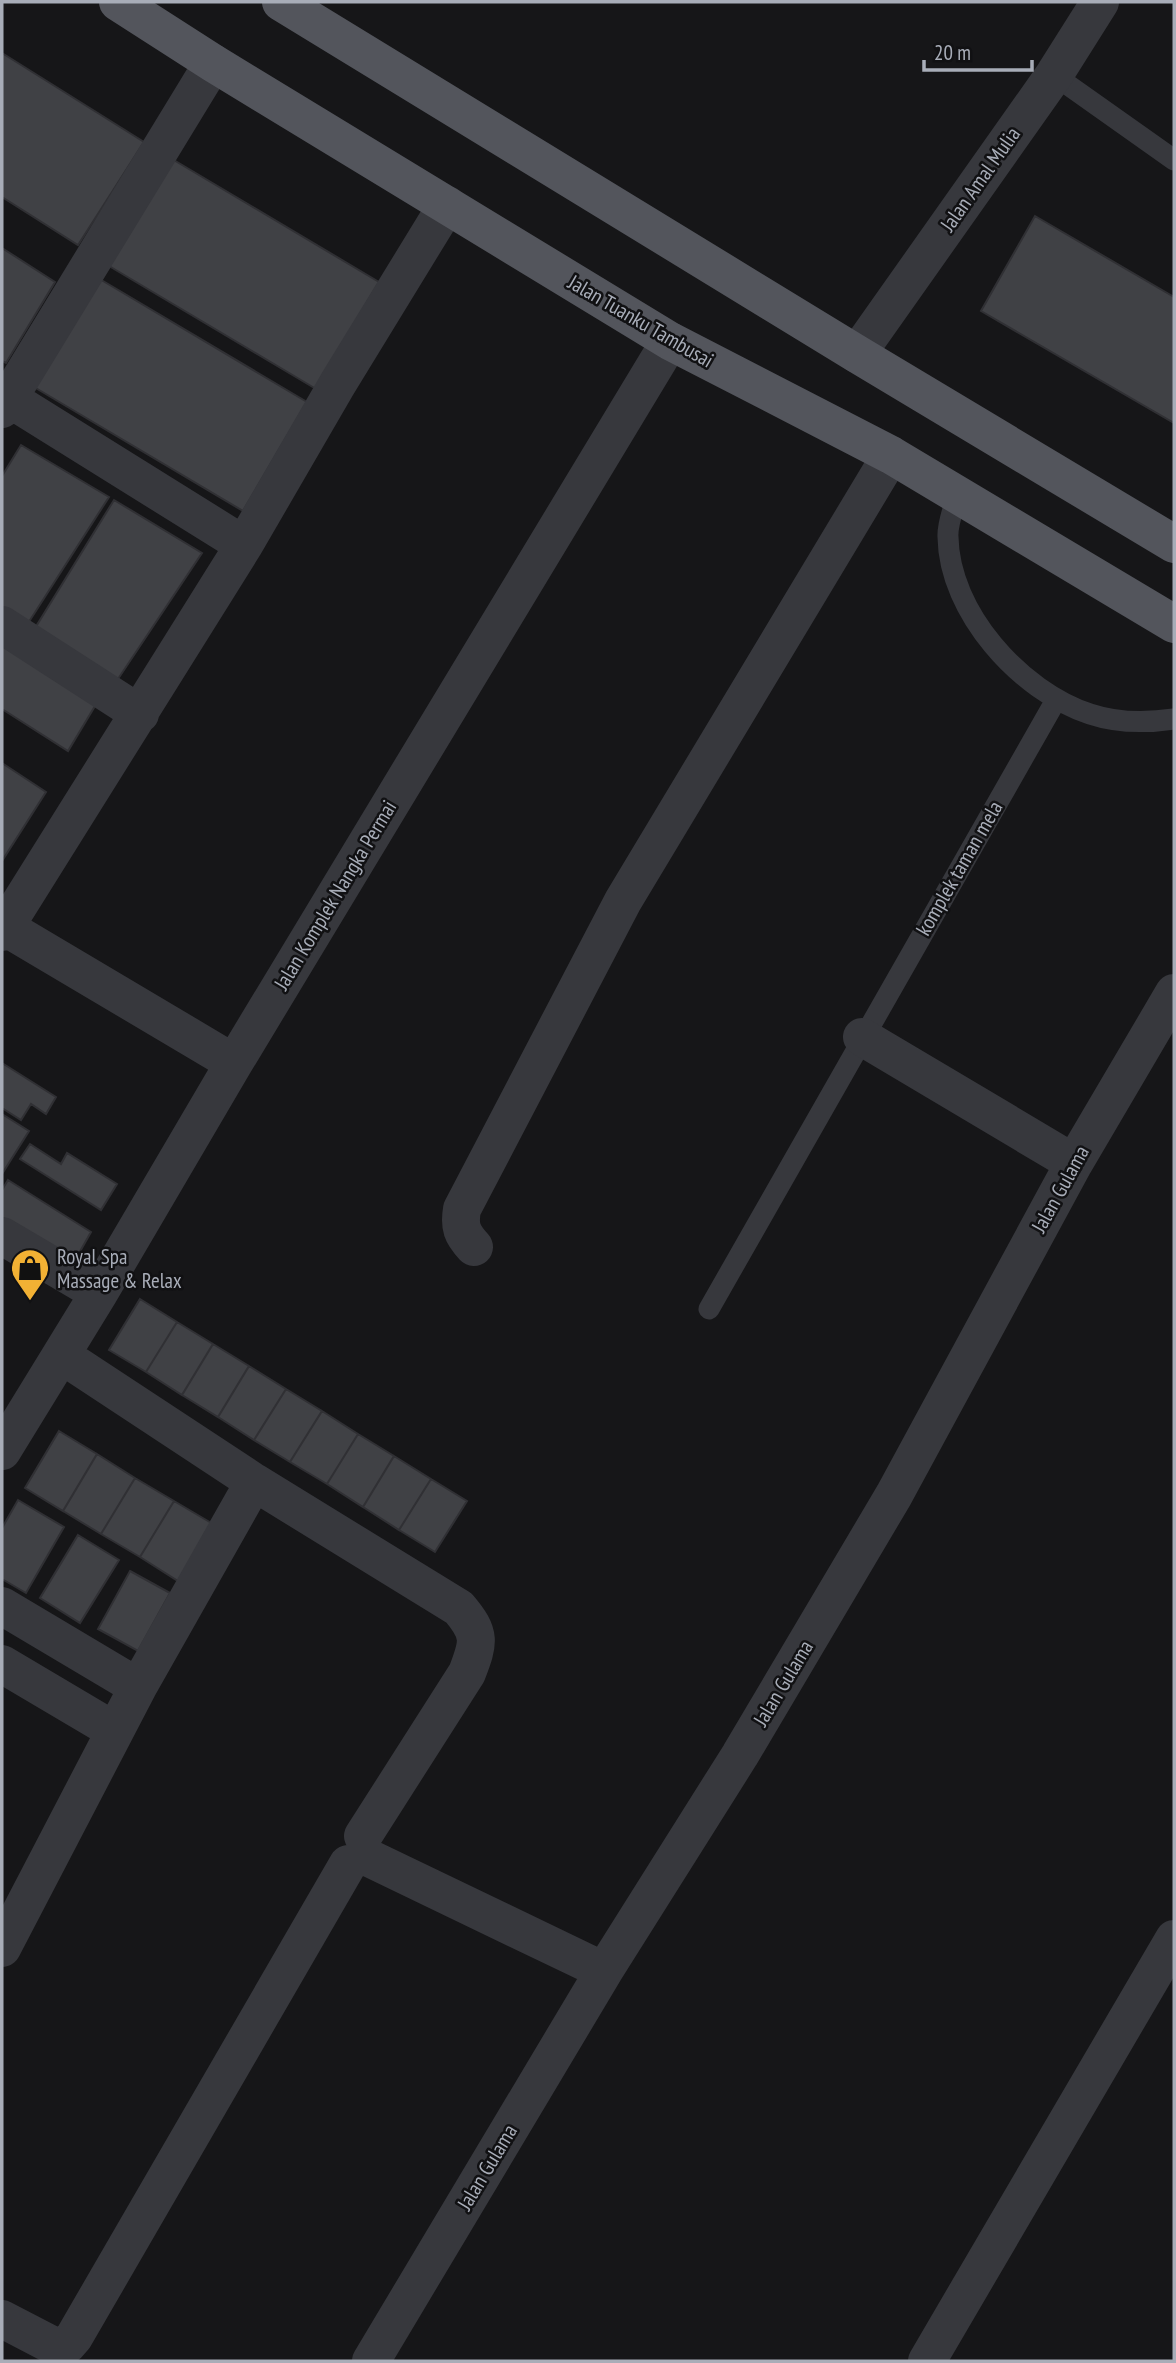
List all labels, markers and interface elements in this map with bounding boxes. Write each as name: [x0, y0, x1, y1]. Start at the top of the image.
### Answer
scale bar: [924, 28, 1032, 72]
text: 20 m: [934, 39, 971, 66]
street label: Jalan Amal Mulia: [934, 121, 1026, 237]
street label: Jalan Tuanku Tambusai: [563, 268, 718, 374]
street label: Jalan Komplek Nangka Permai: [267, 795, 402, 996]
street label: komplek taman mela: [910, 796, 1008, 940]
street label: Jalan Gulama: [1025, 1141, 1095, 1238]
place label: Royal Spa Massage & Relax: [57, 1243, 182, 1294]
shop icon: Royal Spa Massage & Relax: [9, 1247, 51, 1302]
street label: Jalan Gulama: [746, 1635, 819, 1732]
street label: Jalan Gulama: [450, 2119, 523, 2216]

